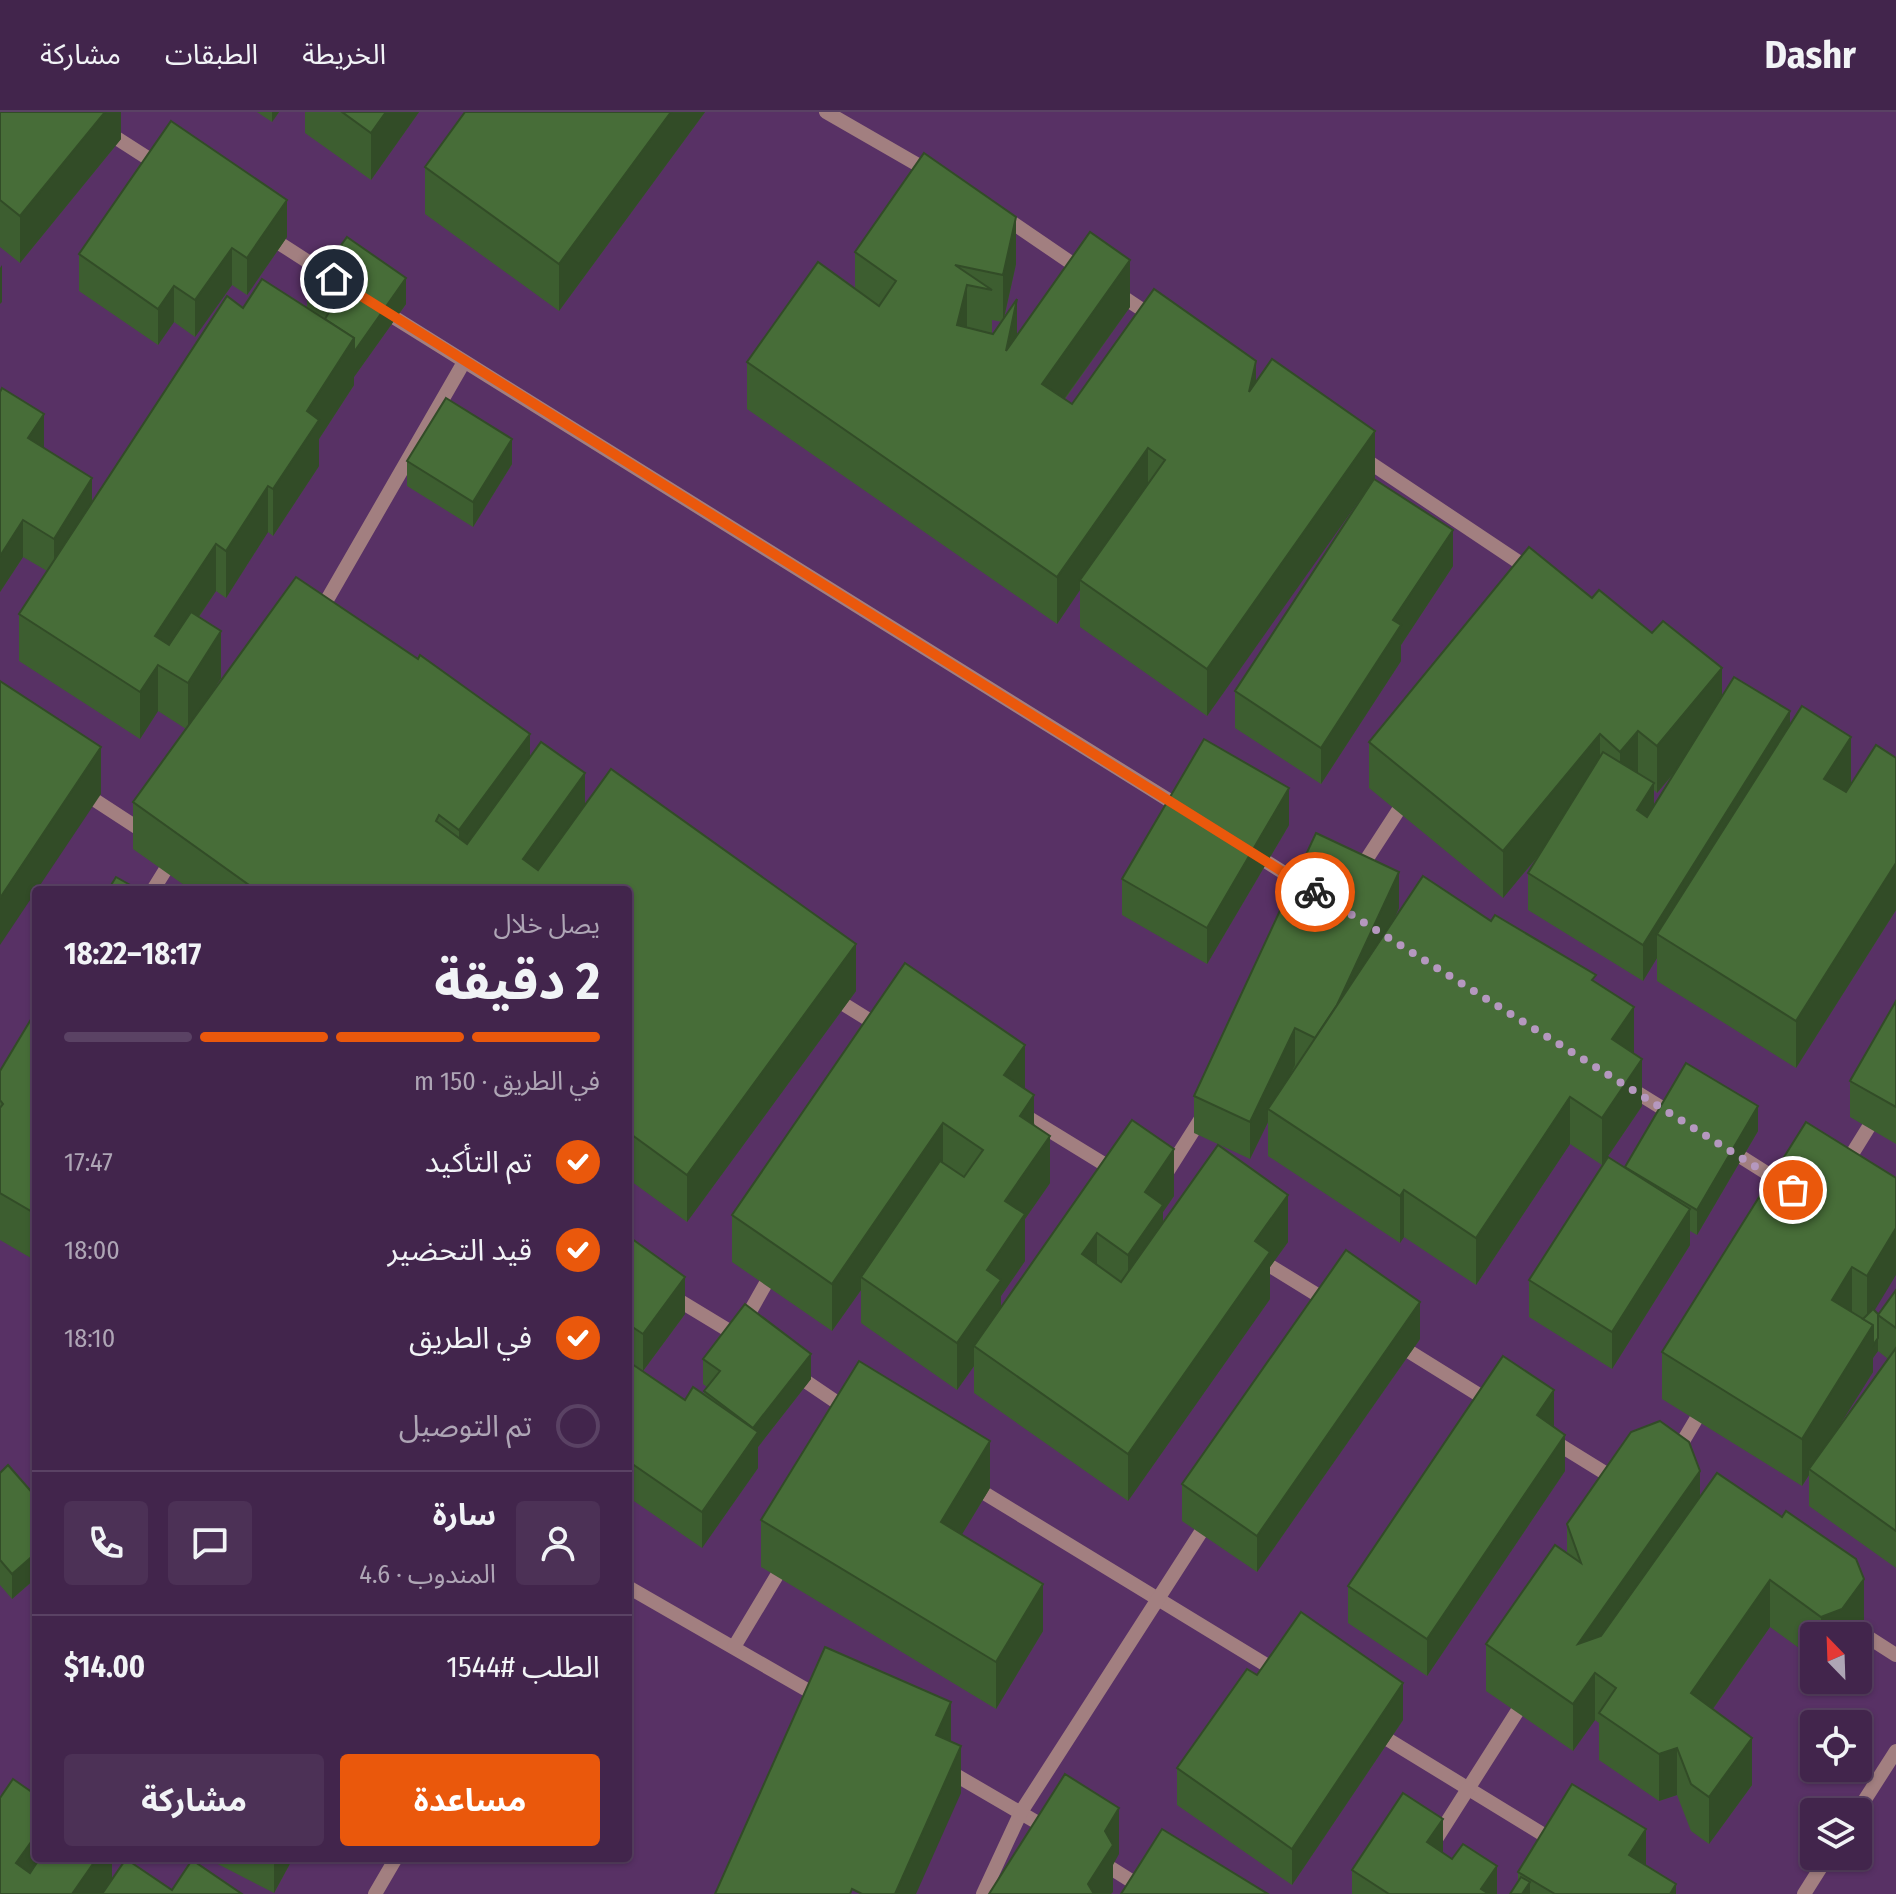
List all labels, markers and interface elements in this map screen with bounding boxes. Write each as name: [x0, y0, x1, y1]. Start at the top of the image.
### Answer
text: Dashr: [1765, 32, 1856, 78]
text: مشاركة: [40, 38, 121, 71]
text: الطبقات: [165, 38, 258, 71]
text: الخريطة: [302, 38, 386, 71]
pin: [300, 245, 368, 313]
icon: home: [312, 257, 356, 301]
courier: [1275, 852, 1355, 932]
icon: bike: [1293, 870, 1337, 914]
text: يصل خلال: [494, 909, 600, 940]
text: 18:17–18:22: [64, 936, 201, 972]
text: 2 دقيقة: [434, 950, 600, 1013]
text: في الطريق · 150 m: [414, 1066, 600, 1097]
icon: check: [556, 1140, 600, 1184]
text: تم التأكيد: [425, 1144, 532, 1180]
text: 17:47: [64, 1147, 113, 1178]
pin: [1759, 1156, 1827, 1224]
icon: bag: [1771, 1168, 1815, 1212]
icon: check: [556, 1228, 600, 1272]
text: قيد التحضير: [388, 1232, 532, 1268]
text: 18:00: [64, 1235, 120, 1266]
icon: check: [556, 1316, 600, 1360]
text: في الطريق: [409, 1320, 532, 1356]
text: 18:10: [64, 1323, 115, 1354]
text: تم التوصيل: [399, 1408, 532, 1444]
text: سارة: [433, 1497, 496, 1533]
button: phone: [64, 1501, 148, 1585]
button: chat: [168, 1501, 252, 1585]
button: person: [516, 1501, 600, 1585]
text: المندوب · 4.6: [359, 1559, 496, 1590]
north arrow: [1800, 1622, 1872, 1694]
map controls: [1800, 1622, 1872, 1870]
text: $14.00: [64, 1649, 145, 1685]
text: الطلب #1544: [446, 1649, 600, 1685]
button: locate: [1800, 1710, 1872, 1782]
button: مشاركة: [64, 1754, 324, 1846]
button: مساعدة: [340, 1754, 600, 1846]
button: layers: [1800, 1798, 1872, 1870]

